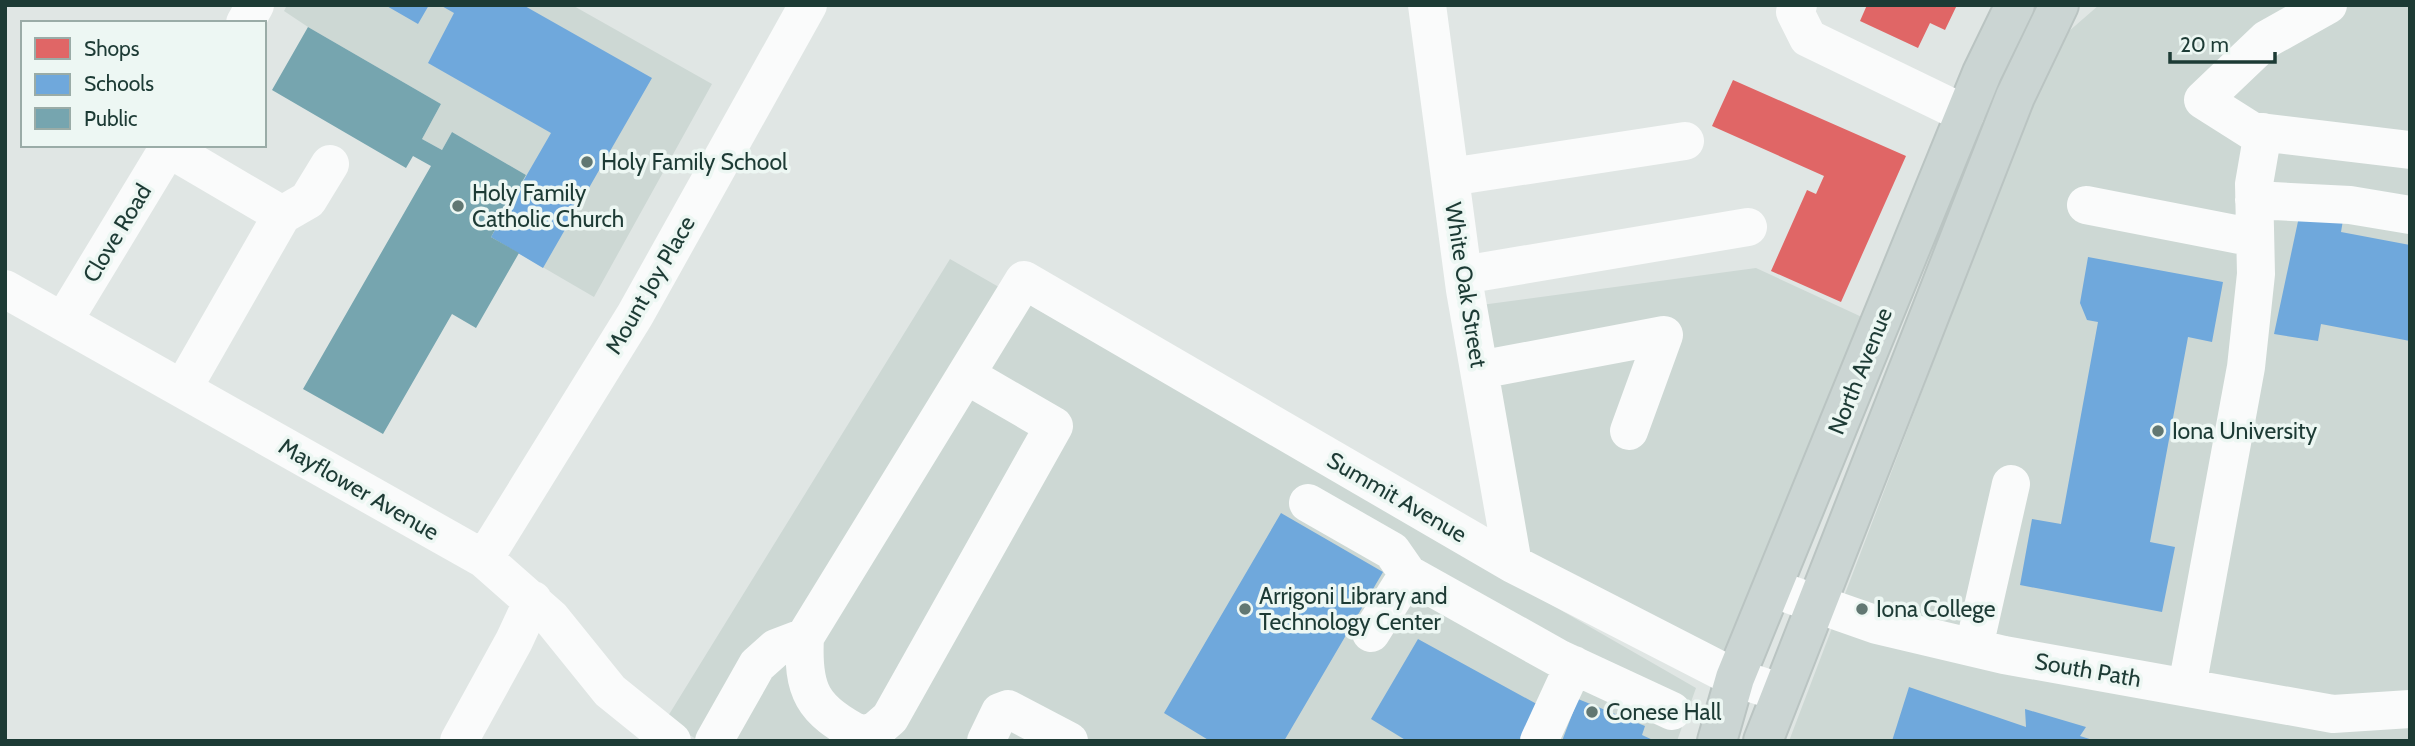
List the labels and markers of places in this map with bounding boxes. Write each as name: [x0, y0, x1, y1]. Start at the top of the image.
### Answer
place label: Holy Family School: [601, 148, 788, 176]
marker: Holy Family School: [579, 154, 595, 170]
place label: Holy Family Catholic Church: [472, 179, 624, 233]
marker: Holy Family Catholic Church: [450, 198, 466, 214]
place label: Iona University: [2172, 417, 2318, 445]
marker: Iona University: [2150, 423, 2166, 439]
place label: Arrigoni Library and Technology Center: [1259, 582, 1448, 636]
place label: Iona College: [1876, 595, 1996, 623]
marker: Arrigoni Library and Technology Center: [1237, 601, 1253, 617]
marker: Iona College: [1854, 601, 1870, 617]
place label: Conese Hall: [1606, 698, 1722, 726]
marker: Conese Hall: [1584, 704, 1600, 720]

